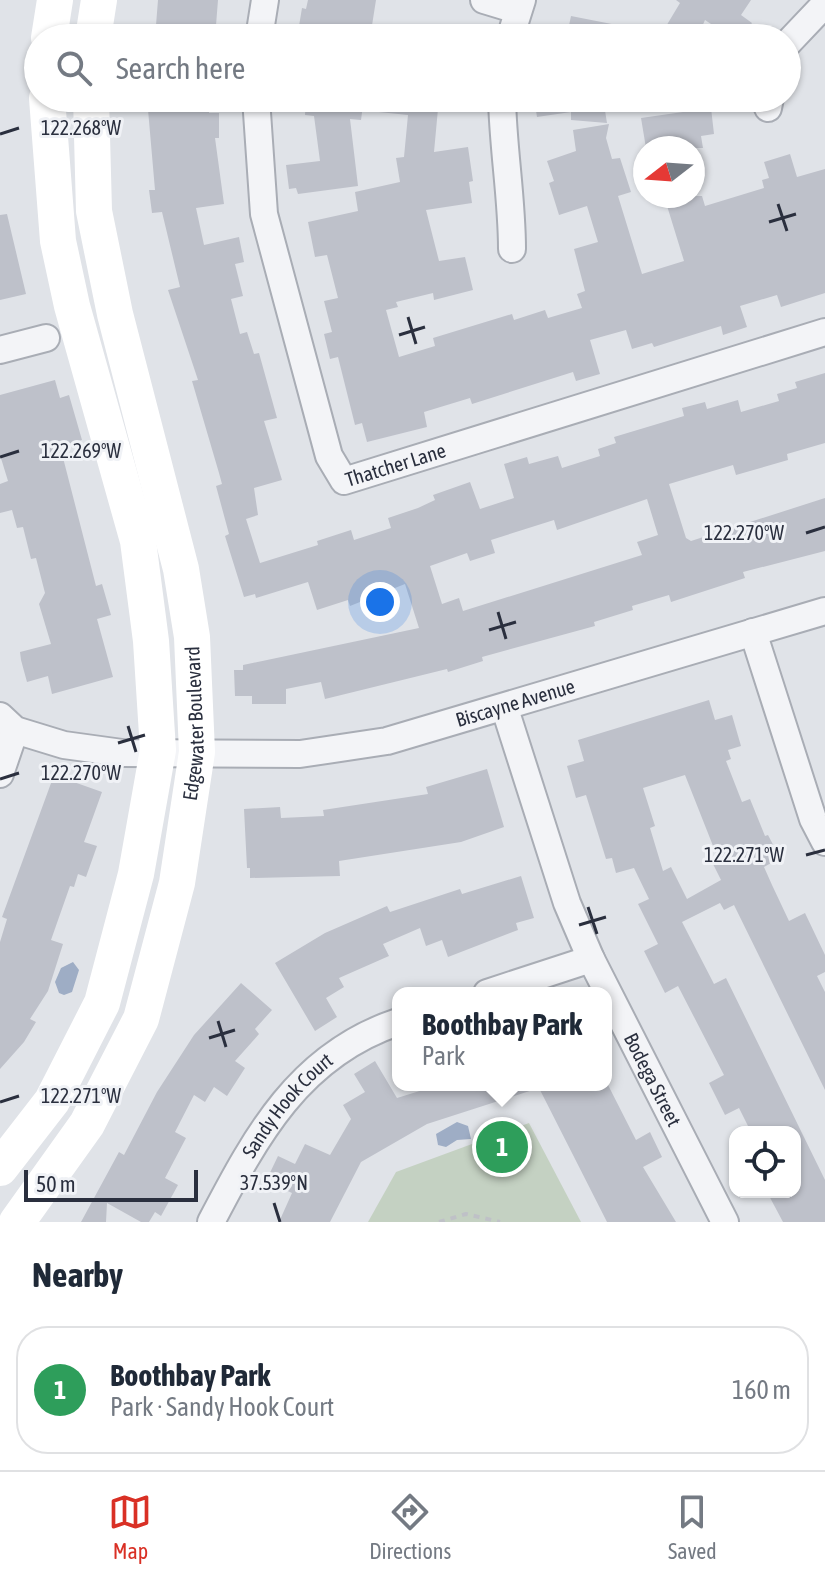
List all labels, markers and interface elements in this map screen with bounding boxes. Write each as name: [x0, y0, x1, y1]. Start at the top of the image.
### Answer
search box: [24, 24, 801, 112]
icon: search: [52, 46, 96, 90]
text: Search here: [116, 51, 245, 85]
text: 122.268°W: [41, 116, 121, 139]
north arrow: [633, 136, 705, 208]
street label: Thatcher Lane: [343, 438, 448, 491]
text: 122.269°W: [41, 439, 121, 462]
text: 122.270°W: [704, 521, 784, 544]
your location: [360, 582, 400, 622]
street label: Edgewater Boulevard: [178, 646, 208, 802]
street label: Biscayne Avenue: [453, 674, 577, 731]
text: 122.270°W: [41, 761, 121, 784]
text: 122.271°W: [704, 843, 784, 866]
popup: [392, 987, 612, 1091]
text: Boothbay Park: [422, 1007, 582, 1041]
street label: Bodega Street: [620, 1029, 686, 1130]
text: Park: [422, 1041, 465, 1071]
street label: Sandy Hook Court: [237, 1048, 337, 1162]
text: 122.271°W: [41, 1084, 121, 1107]
pin: 1: [476, 1117, 528, 1177]
map controls: [729, 1126, 801, 1198]
button: locate: [729, 1126, 801, 1198]
scale bar: [24, 1166, 198, 1202]
text: 50 m: [36, 1171, 76, 1197]
text: 37.539°N: [240, 1171, 308, 1194]
text: Nearby: [32, 1255, 123, 1294]
text: Boothbay Park: [110, 1358, 270, 1392]
text: 1: [54, 1375, 66, 1405]
text: 160 m: [732, 1375, 791, 1405]
text: Park · Sandy Hook Court: [110, 1392, 334, 1422]
tab: Map: [108, 1490, 152, 1564]
tab: Directions: [369, 1490, 451, 1564]
tab: Saved: [668, 1490, 717, 1564]

